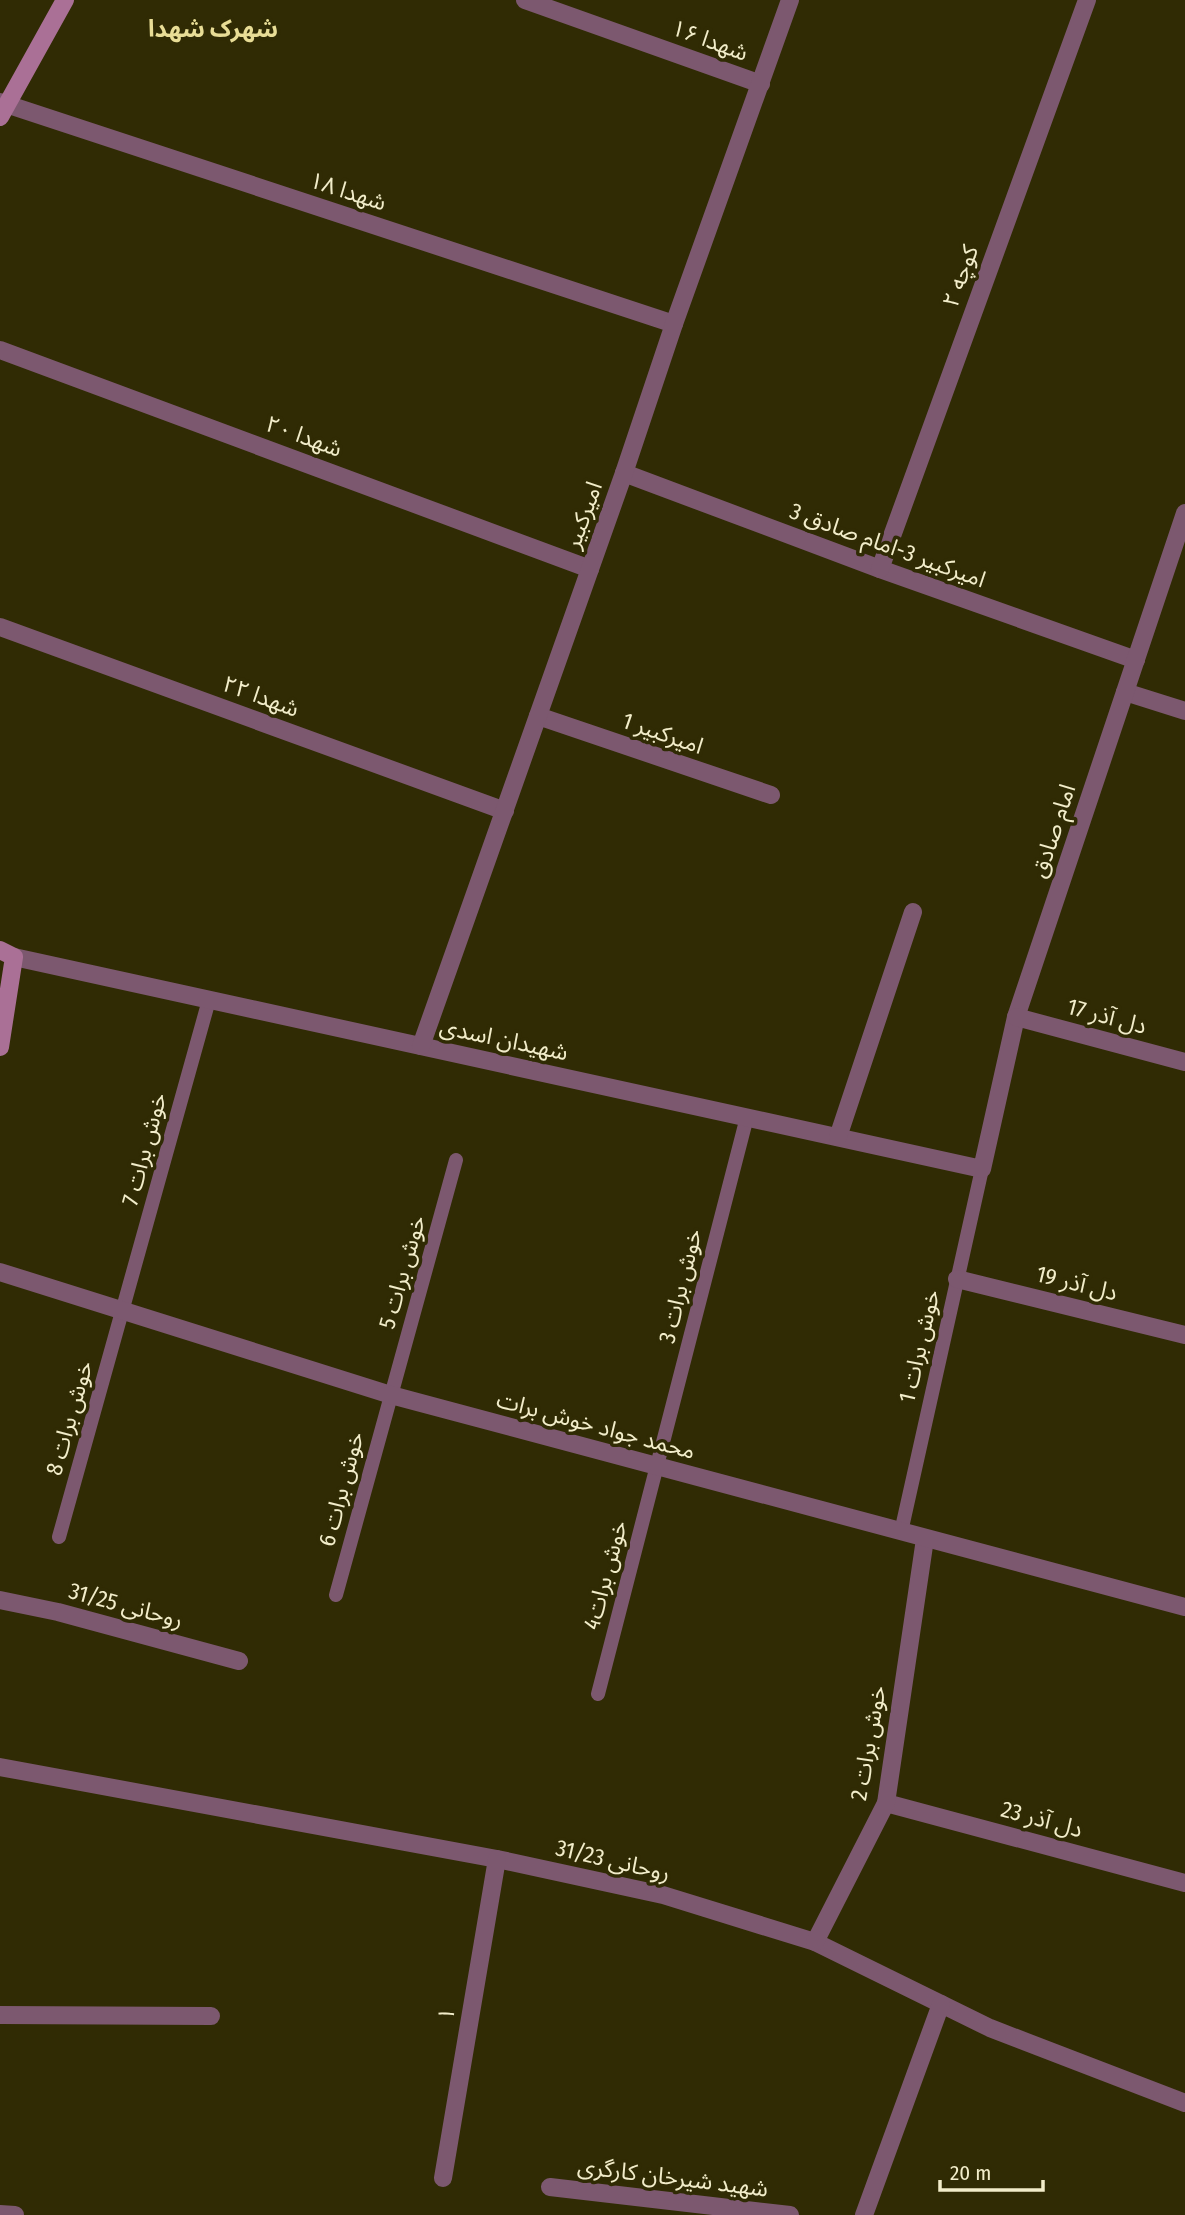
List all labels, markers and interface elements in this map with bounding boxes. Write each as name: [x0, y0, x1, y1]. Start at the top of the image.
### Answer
street label: شهدا ۱۶: [668, 13, 752, 67]
district label: شهرک شهدا: [148, 15, 278, 43]
street label: شهدا ۱۸: [306, 165, 390, 217]
street label: کوچه ۲: [936, 241, 985, 311]
street label: شهدا ۲۰: [262, 409, 346, 463]
street label: امیرکبیر: [558, 478, 608, 553]
street label: امیرکبیر 3-امام صادق 3: [785, 497, 990, 597]
street label: شهدا ۲۲: [219, 669, 303, 723]
street label: امیرکبیر 1: [619, 706, 707, 760]
street label: امام صادق: [1025, 781, 1085, 883]
street label: دل آذر 17: [1064, 992, 1150, 1040]
street label: شهیدان اسدی: [437, 1012, 571, 1066]
street label: خوش برات 7: [116, 1090, 172, 1208]
street label: خوش برات 5: [372, 1212, 432, 1332]
street label: خوش برات 3: [652, 1226, 708, 1346]
street label: دل آذر 19: [1033, 1259, 1121, 1307]
street label: خوش برات 1: [892, 1287, 946, 1405]
street label: خوش برات 8: [39, 1358, 99, 1478]
street label: محمد جواد خوش برات: [494, 1385, 698, 1465]
street label: خوش برات 6: [312, 1429, 370, 1549]
street label: خوش برات4: [577, 1517, 633, 1633]
street label: روحانی 31/25: [66, 1576, 186, 1634]
street label: خوش برات 2: [844, 1683, 892, 1803]
street label: دل آذر 23: [998, 1795, 1086, 1843]
street label: روحانی 31/23: [553, 1833, 673, 1887]
street label: ۱: [431, 2005, 461, 2023]
scale bar: [940, 2148, 1043, 2192]
street label: شهید شیرخان کارگری: [576, 2151, 770, 2203]
text: 20 m: [950, 2160, 991, 2186]

